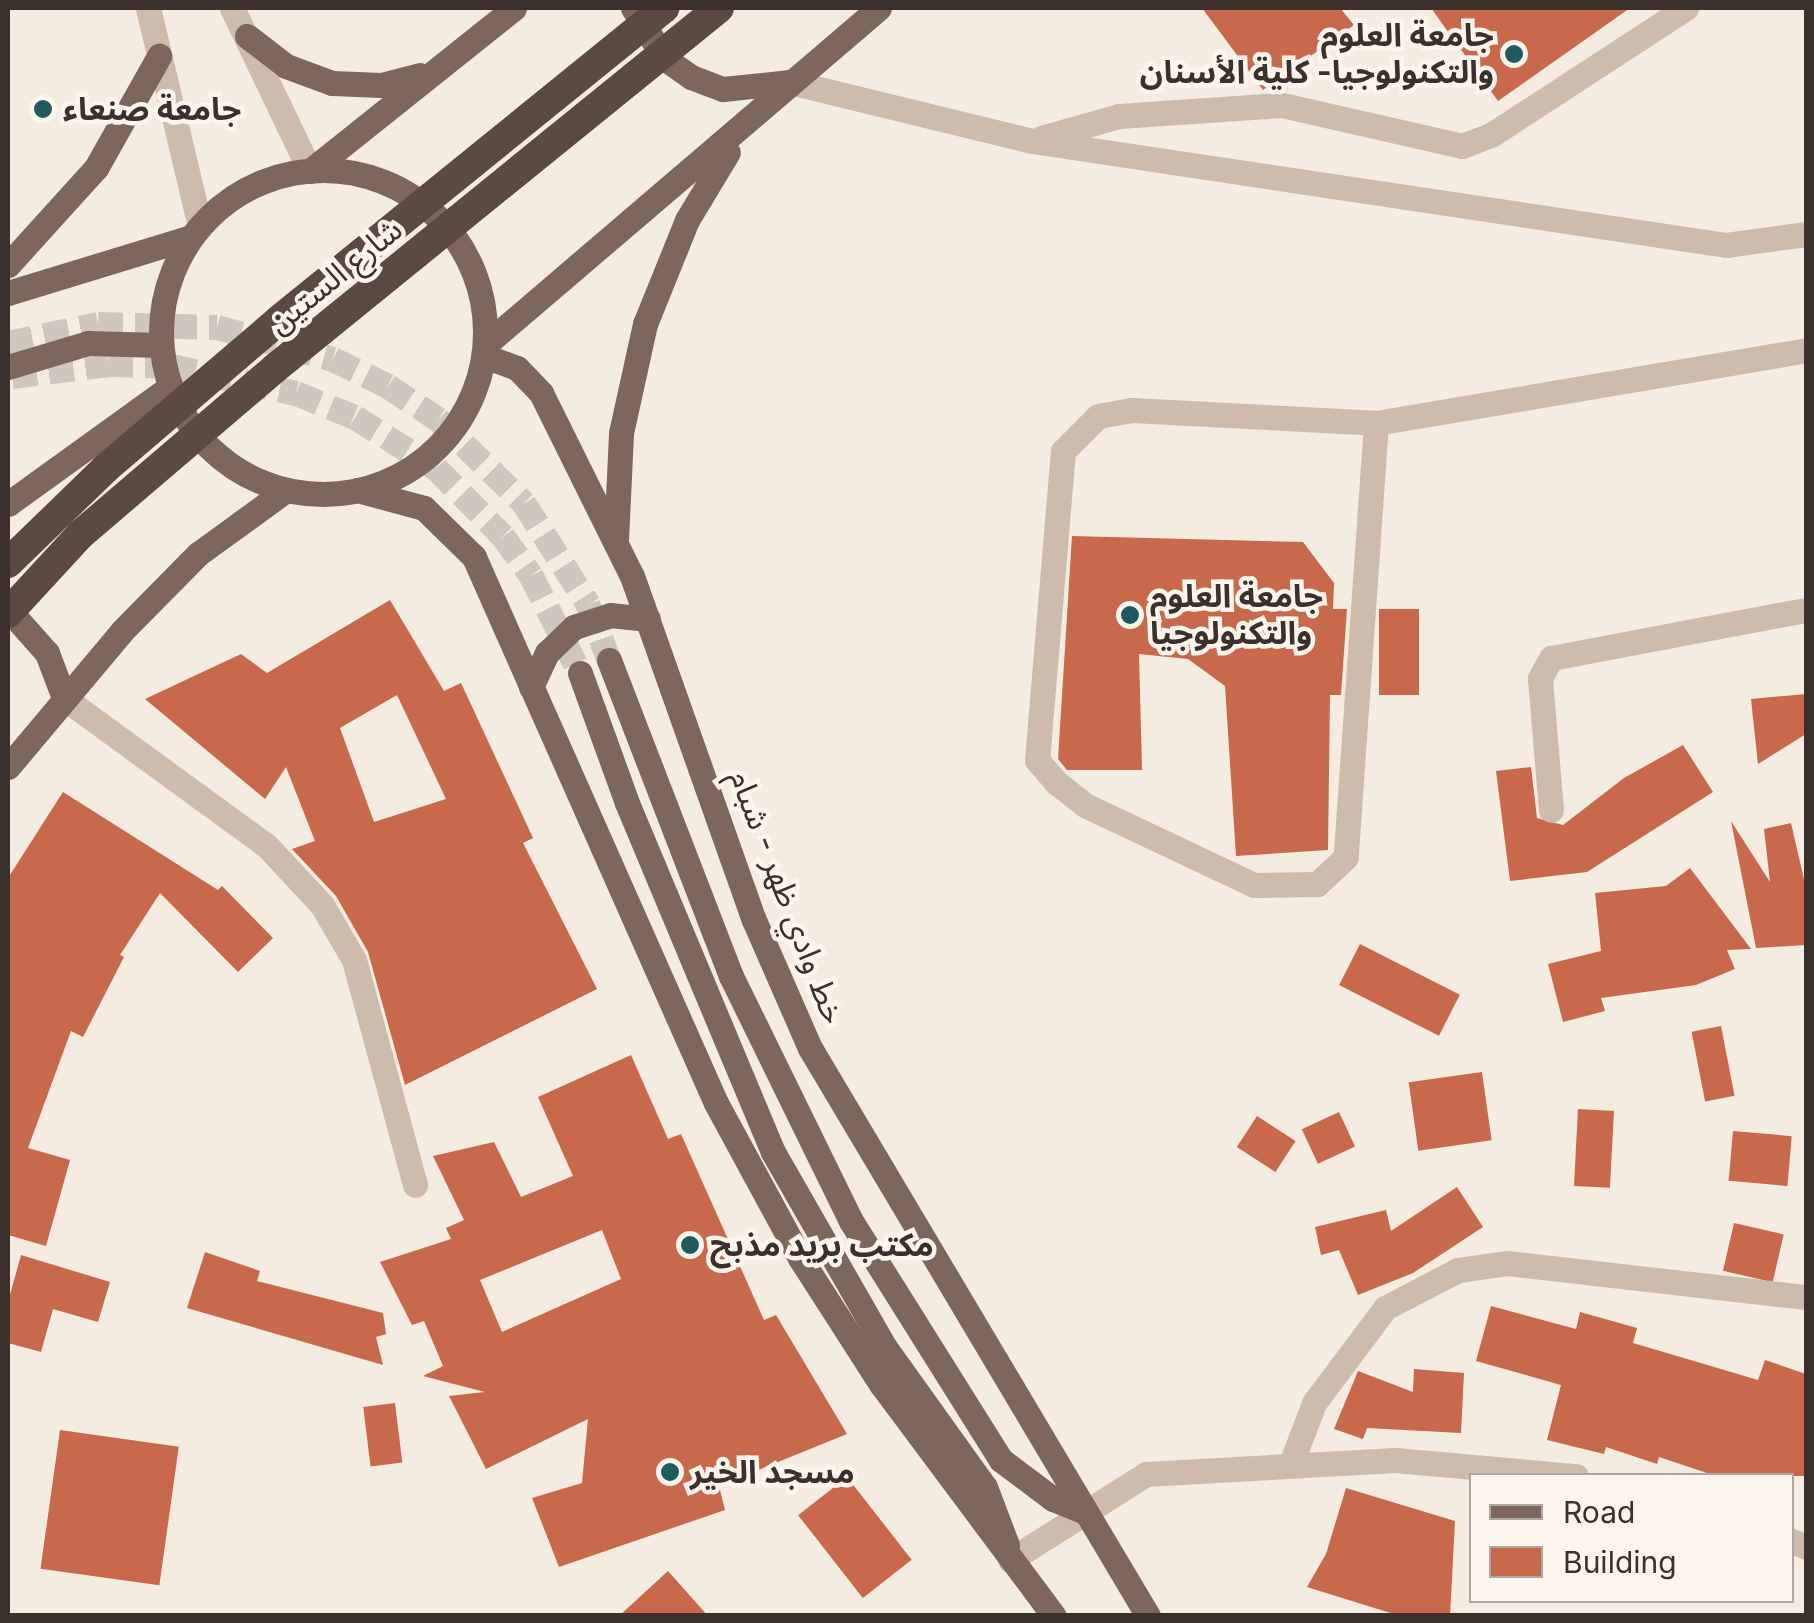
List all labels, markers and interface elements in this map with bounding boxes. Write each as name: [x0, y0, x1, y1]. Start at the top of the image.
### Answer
place label: جامعة العلوم والتكنولوجيا- كلية الأسنان: [1140, 17, 1494, 92]
marker: جامعة العلوم والتكنولوجيا- كلية الأسنان: [1503, 43, 1525, 65]
place label: جامعة صنعاء: [63, 90, 241, 128]
marker: جامعة صنعاء: [32, 98, 54, 120]
street label: شارع الستين: [260, 210, 410, 342]
place label: جامعة العلوم والتكنولوجيا: [1150, 578, 1323, 653]
marker: جامعة العلوم والتكنولوجيا: [1119, 604, 1141, 626]
street label: خط وادي ظهر - شبام: [721, 765, 853, 1029]
place label: مكتب بريد مذبح: [710, 1226, 934, 1264]
marker: مكتب بريد مذبح: [679, 1234, 701, 1256]
place label: مسجد الخير: [690, 1453, 855, 1491]
marker: مسجد الخير: [659, 1461, 681, 1483]
legend: [1469, 1473, 1794, 1603]
text: Road: [1563, 1494, 1635, 1530]
text: Building: [1563, 1544, 1677, 1580]

